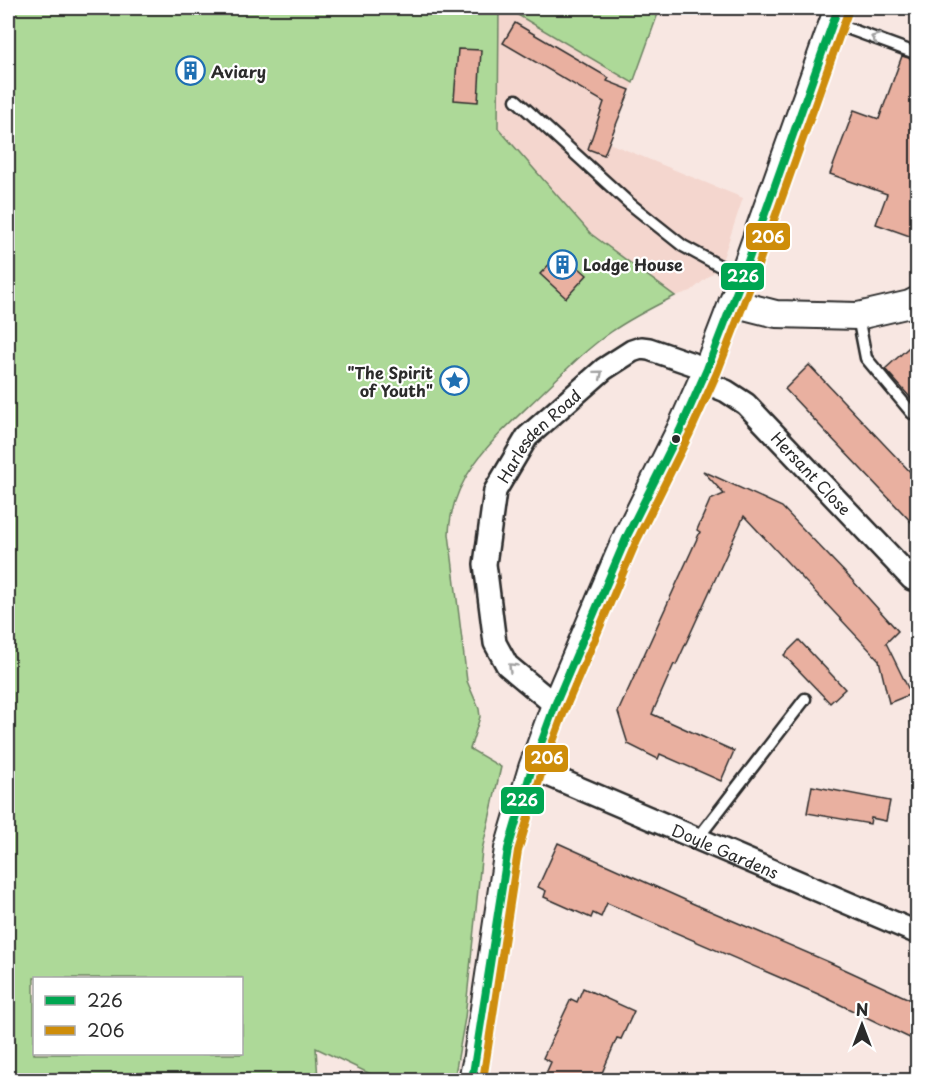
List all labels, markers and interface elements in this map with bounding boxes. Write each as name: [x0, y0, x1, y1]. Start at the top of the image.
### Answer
one-way arrow: [870, 33, 881, 45]
building icon: Aviary: [174, 55, 206, 87]
place label: Aviary: [211, 59, 266, 83]
line badge: 206: [745, 222, 791, 251]
text: 206: [751, 224, 785, 248]
building icon: Lodge House: [546, 248, 578, 280]
place label: Lodge House: [583, 252, 683, 276]
line badge: 226: [720, 262, 765, 291]
text: 226: [727, 263, 759, 287]
place label: "The Spirit of Youth": [347, 360, 433, 402]
place icon: "The Spirit of Youth": [438, 365, 470, 397]
one-way arrow: [592, 370, 603, 381]
street label: Harlesden Road: [491, 383, 586, 487]
street label: Hersant Close: [766, 426, 857, 520]
unlabelled marker: [670, 433, 682, 445]
one-way arrow: [508, 663, 518, 674]
line badge: 206: [524, 744, 569, 773]
text: 206: [530, 745, 564, 769]
line badge: 226: [500, 786, 545, 815]
text: 226: [506, 787, 538, 811]
street label: Doyle Gardens: [668, 817, 782, 884]
legend: [33, 977, 243, 1055]
text: 226: [87, 986, 123, 1013]
north arrow: [832, 995, 892, 1055]
text: N: [856, 997, 868, 1021]
text: 206: [87, 1016, 125, 1043]

